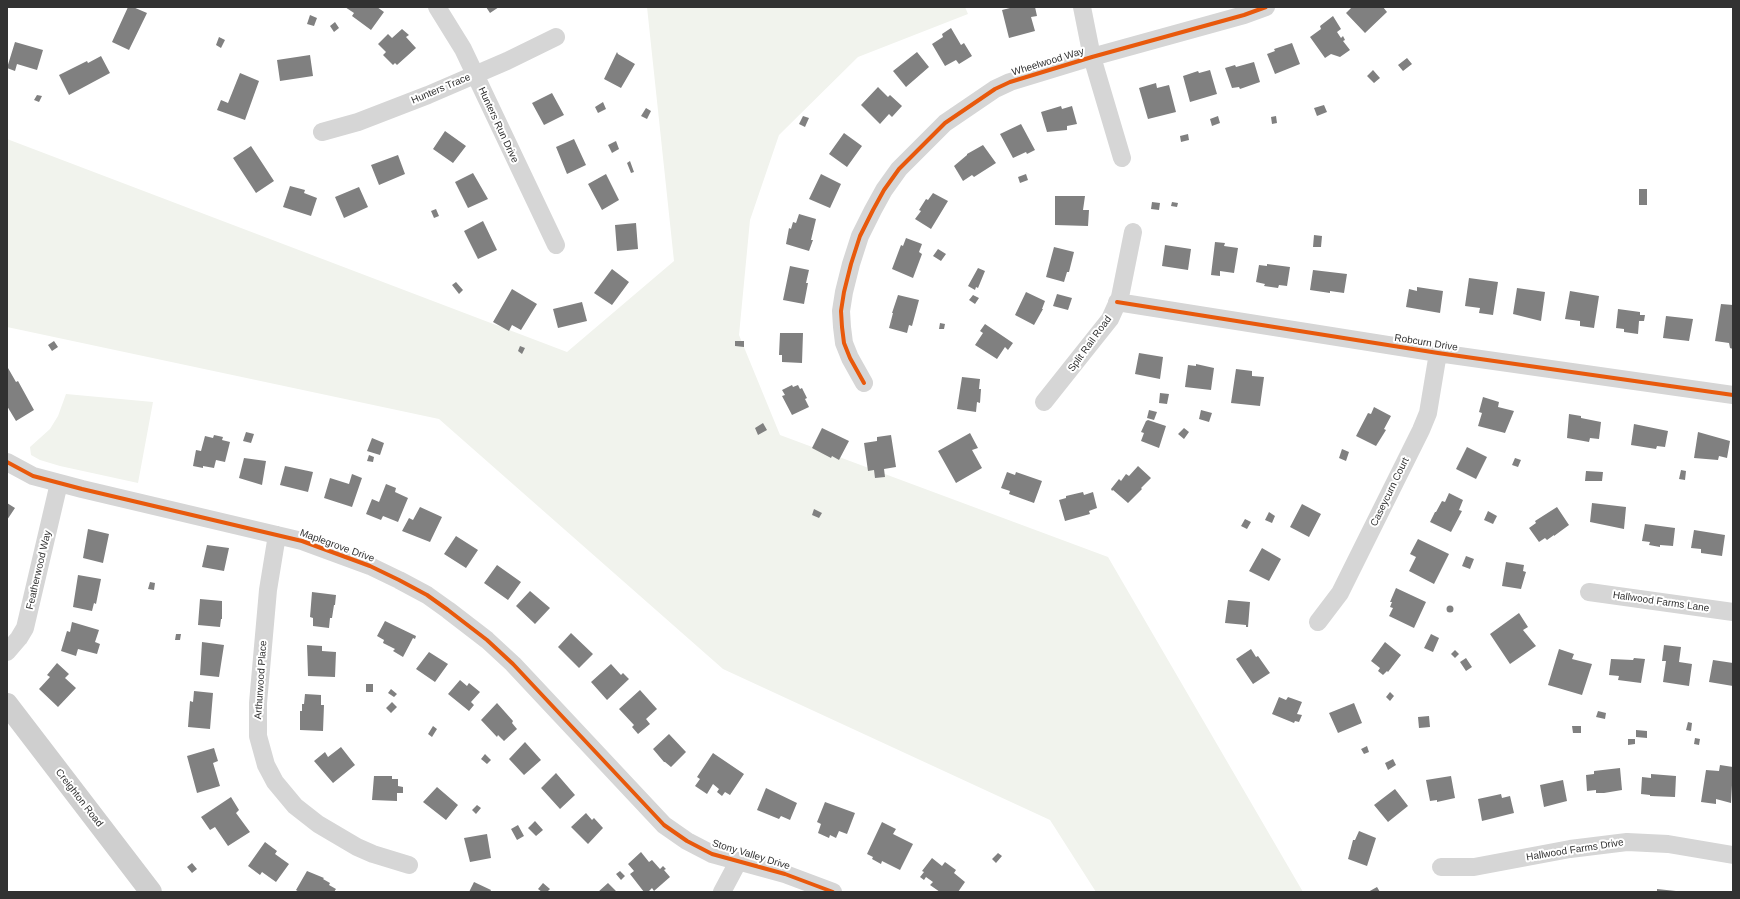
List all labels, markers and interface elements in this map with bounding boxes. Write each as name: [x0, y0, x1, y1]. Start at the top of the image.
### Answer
street label: Wheelwood Way: [1011, 45, 1085, 79]
street label: Hunters Trace: [410, 71, 472, 107]
street label: Hunters Run Drive: [475, 85, 521, 165]
street label: Split Rail Road: [1066, 314, 1114, 374]
street label: Robcurn Drive: [1393, 332, 1459, 354]
street label: Caseycurn Court: [1368, 456, 1412, 528]
street label: Maplegrove Drive: [298, 527, 376, 565]
street label: Featherwood Way: [24, 529, 54, 611]
street label: Hallwood Farms Lane: [1612, 589, 1710, 615]
street label: Arthurwood Place: [252, 640, 270, 720]
street label: Creighton Road: [53, 767, 105, 829]
street label: Hallwood Farms Drive: [1525, 836, 1625, 864]
street label: Stony Valley Drive: [711, 837, 791, 873]

